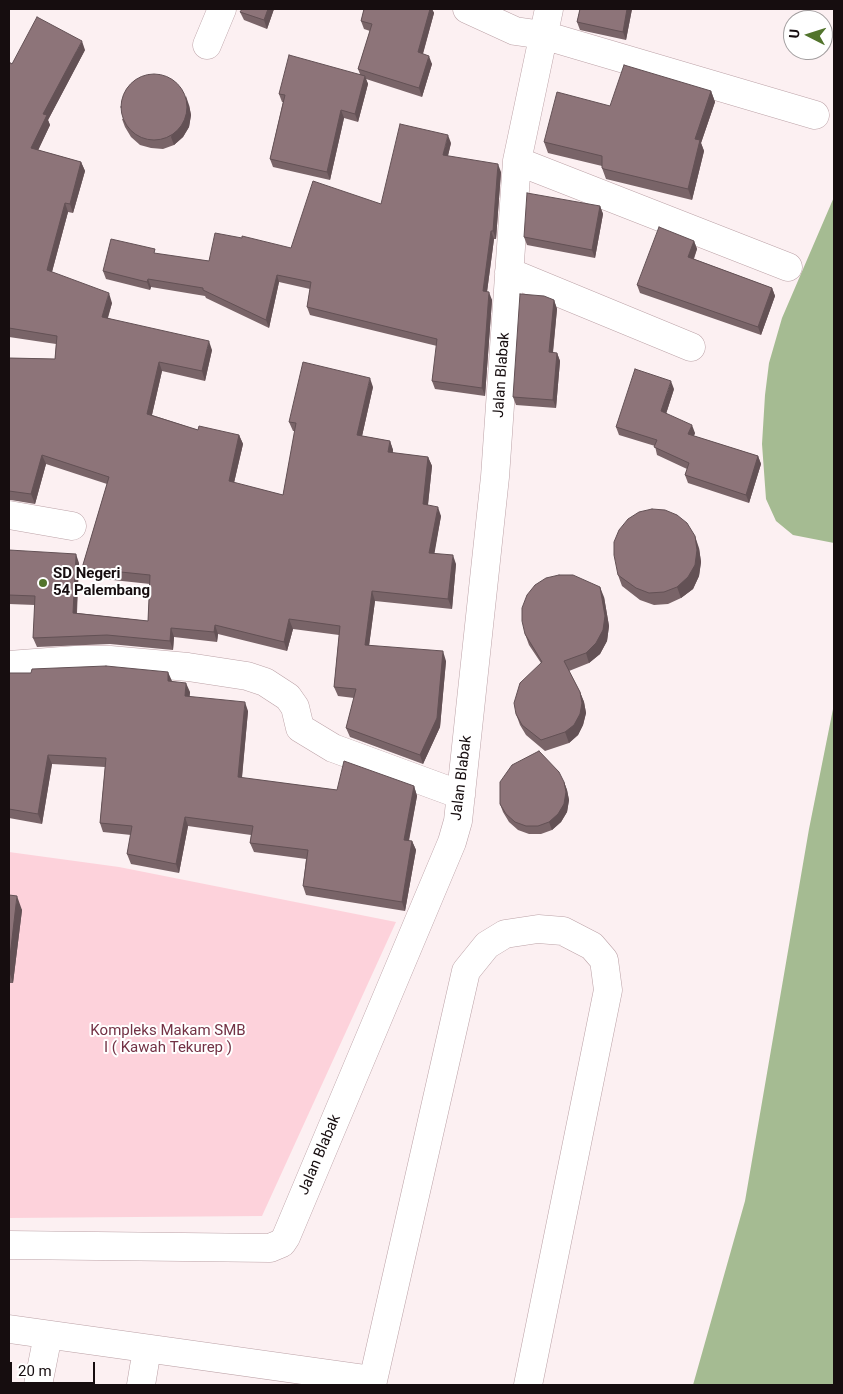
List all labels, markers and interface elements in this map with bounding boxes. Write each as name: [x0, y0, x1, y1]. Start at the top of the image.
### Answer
north arrow: [783, 10, 833, 60]
text: U: [786, 28, 802, 39]
street label: Jalan Blabak: [490, 332, 514, 418]
place label: SD Negeri 54 Palembang: [53, 565, 150, 600]
marker: SD Negeri 54 Palembang: [37, 577, 49, 589]
street label: Jalan Blabak: [448, 734, 476, 822]
park label: Kompleks Makam SMB I ( Kawah Tekurep ): [90, 1022, 246, 1057]
street label: Jalan Blabak: [295, 1112, 345, 1198]
scale bar: [12, 1352, 98, 1384]
text: 20 m: [18, 1362, 52, 1380]

